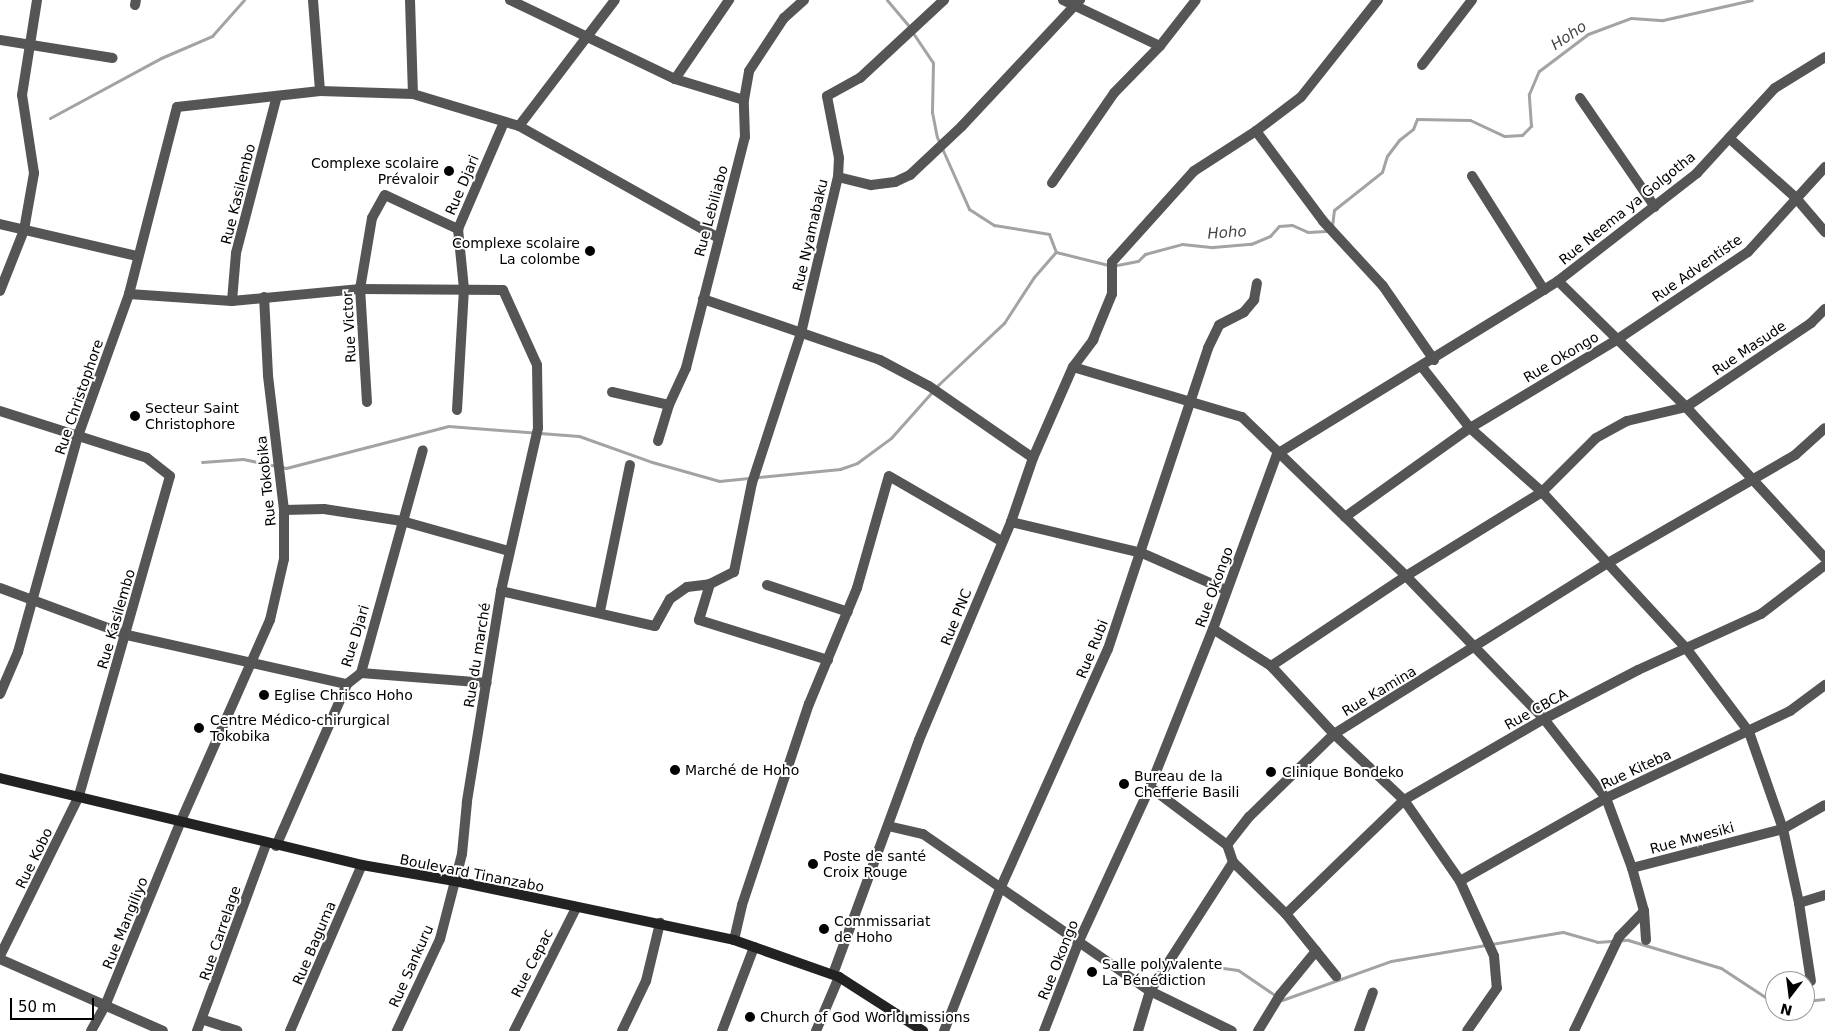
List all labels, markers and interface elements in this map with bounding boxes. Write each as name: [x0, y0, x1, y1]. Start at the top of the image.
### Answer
water label: Hoho: [1548, 18, 1590, 54]
street label: Rue Kasilembo: [217, 142, 259, 246]
street label: Rue Neema ya Golgotha: [1555, 148, 1699, 268]
street label: Rue Djari: [442, 152, 482, 218]
place label: Complexe scolaire Prévaloir: [311, 155, 439, 188]
street label: Rue Lebiliabo: [691, 164, 731, 258]
marker: Complexe scolaire Prévaloir: [443, 165, 455, 177]
street label: Rue Nyamabaku: [789, 177, 831, 293]
water label: Hoho: [1207, 223, 1247, 243]
street label: Rue Adventiste: [1649, 231, 1745, 305]
place label: Complexe scolaire La colombe: [452, 235, 580, 268]
marker: Complexe scolaire La colombe: [584, 245, 596, 257]
street label: Rue Victor: [339, 291, 359, 363]
street label: Rue Masude: [1709, 317, 1789, 379]
street label: Rue Okongo: [1520, 328, 1602, 386]
street label: Rue Christophore: [51, 337, 107, 457]
place label: Secteur Saint Christophore: [145, 400, 239, 432]
marker: Secteur Saint Christophore: [129, 410, 141, 422]
street label: Rue Tokobika: [253, 435, 279, 527]
street label: Rue Okongo: [1192, 544, 1236, 630]
street label: Rue Kasilembo: [94, 567, 138, 671]
street label: Rue PNC: [937, 586, 975, 648]
street label: Rue du marché: [460, 601, 494, 709]
street label: Rue Djari: [338, 603, 372, 669]
street label: Rue Rubi: [1073, 617, 1111, 681]
street label: Rue Kamina: [1339, 662, 1419, 720]
street label: Rue CBCA: [1502, 685, 1570, 733]
place label: Eglise Chrisco Hoho: [274, 687, 413, 703]
marker: Eglise Chrisco Hoho: [258, 689, 270, 701]
place label: Centre Médico-chirurgical Tokobika: [210, 712, 390, 744]
marker: Centre Médico-chirurgical Tokobika: [192, 721, 206, 735]
street label: Rue Kiteba: [1598, 745, 1674, 793]
place label: Marché de Hoho: [685, 762, 799, 778]
marker: Marché de Hoho: [669, 764, 681, 776]
place label: Clinique Bondeko: [1282, 764, 1404, 780]
marker: Clinique Bondeko: [1264, 765, 1278, 779]
place label: Bureau de la Chefferie Basili: [1134, 768, 1239, 800]
marker: Bureau de la Chefferie Basili: [1118, 778, 1130, 790]
street label: Rue Mwesiki: [1648, 819, 1736, 857]
street label: Rue Kobo: [12, 825, 56, 891]
place label: Poste de santé Croix Rouge: [823, 848, 926, 880]
street label: Boulevard Tinanzabo: [398, 851, 546, 895]
marker: Poste de santé Croix Rouge: [807, 858, 819, 870]
street label: Rue Mangiliyo: [99, 874, 151, 972]
street label: Rue Carrelage: [196, 883, 244, 983]
street label: Rue Baguma: [289, 899, 339, 987]
place label: Commissariat de Hoho: [834, 913, 930, 946]
street label: Rue Okongo: [1034, 918, 1082, 1002]
street label: Rue Sankuru: [385, 922, 437, 1010]
marker: Commissariat de Hoho: [818, 923, 830, 935]
street label: Rue Cepac: [508, 926, 556, 1000]
place label: Salle polyvalente La Bénédiction: [1102, 956, 1222, 989]
marker: Salle polyvalente La Bénédiction: [1086, 966, 1098, 978]
north arrow: [1765, 971, 1815, 1021]
scale bar: [12, 988, 96, 1020]
text: 50 m: [18, 998, 56, 1016]
text: N: [1779, 1000, 1794, 1019]
place label: Church of God World missions: [760, 1009, 970, 1025]
marker: Church of God World missions: [744, 1011, 756, 1023]

